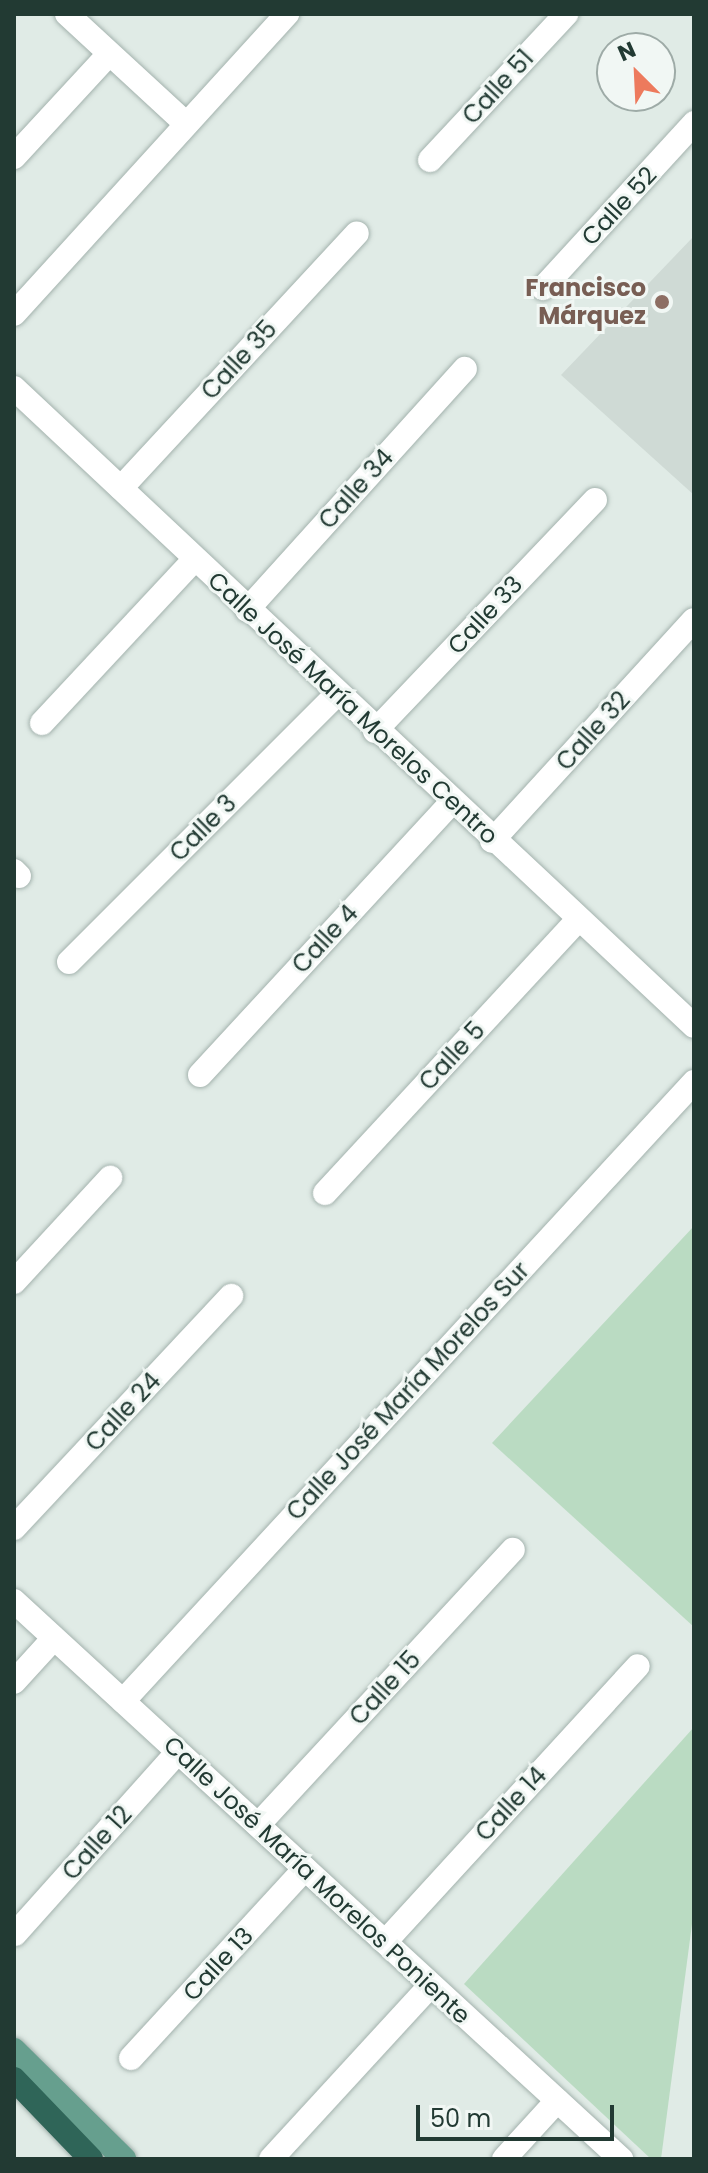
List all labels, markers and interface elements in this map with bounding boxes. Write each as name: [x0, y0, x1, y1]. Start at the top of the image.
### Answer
north arrow: [596, 32, 676, 112]
text: N: [613, 34, 641, 69]
street label: Calle 51: [457, 44, 539, 130]
street label: Calle 52: [575, 161, 663, 251]
place label: Francisco Márquez: [525, 274, 646, 330]
marker: Francisco Márquez: [653, 293, 671, 311]
street label: Calle 35: [195, 315, 283, 405]
street label: Calle 34: [313, 443, 399, 535]
street label: Calle José María Morelos Centro: [202, 566, 504, 850]
street label: Calle 33: [442, 570, 528, 660]
street label: Calle 32: [550, 686, 636, 776]
street label: Calle 3: [164, 789, 242, 867]
street label: Calle 4: [286, 899, 364, 979]
street label: Calle 5: [413, 1016, 491, 1096]
street label: Calle José María Morelos Sur: [281, 1256, 535, 1526]
street label: Calle 24: [79, 1367, 167, 1457]
street label: Calle 15: [344, 1645, 426, 1731]
street label: Calle José María Morelos Poniente: [158, 1730, 476, 2030]
street label: Calle 14: [470, 1761, 552, 1847]
street label: Calle 12: [56, 1800, 138, 1886]
street label: Calle 13: [177, 1921, 259, 2007]
scale bar: [420, 2089, 618, 2139]
text: 50 m: [430, 2102, 491, 2135]

